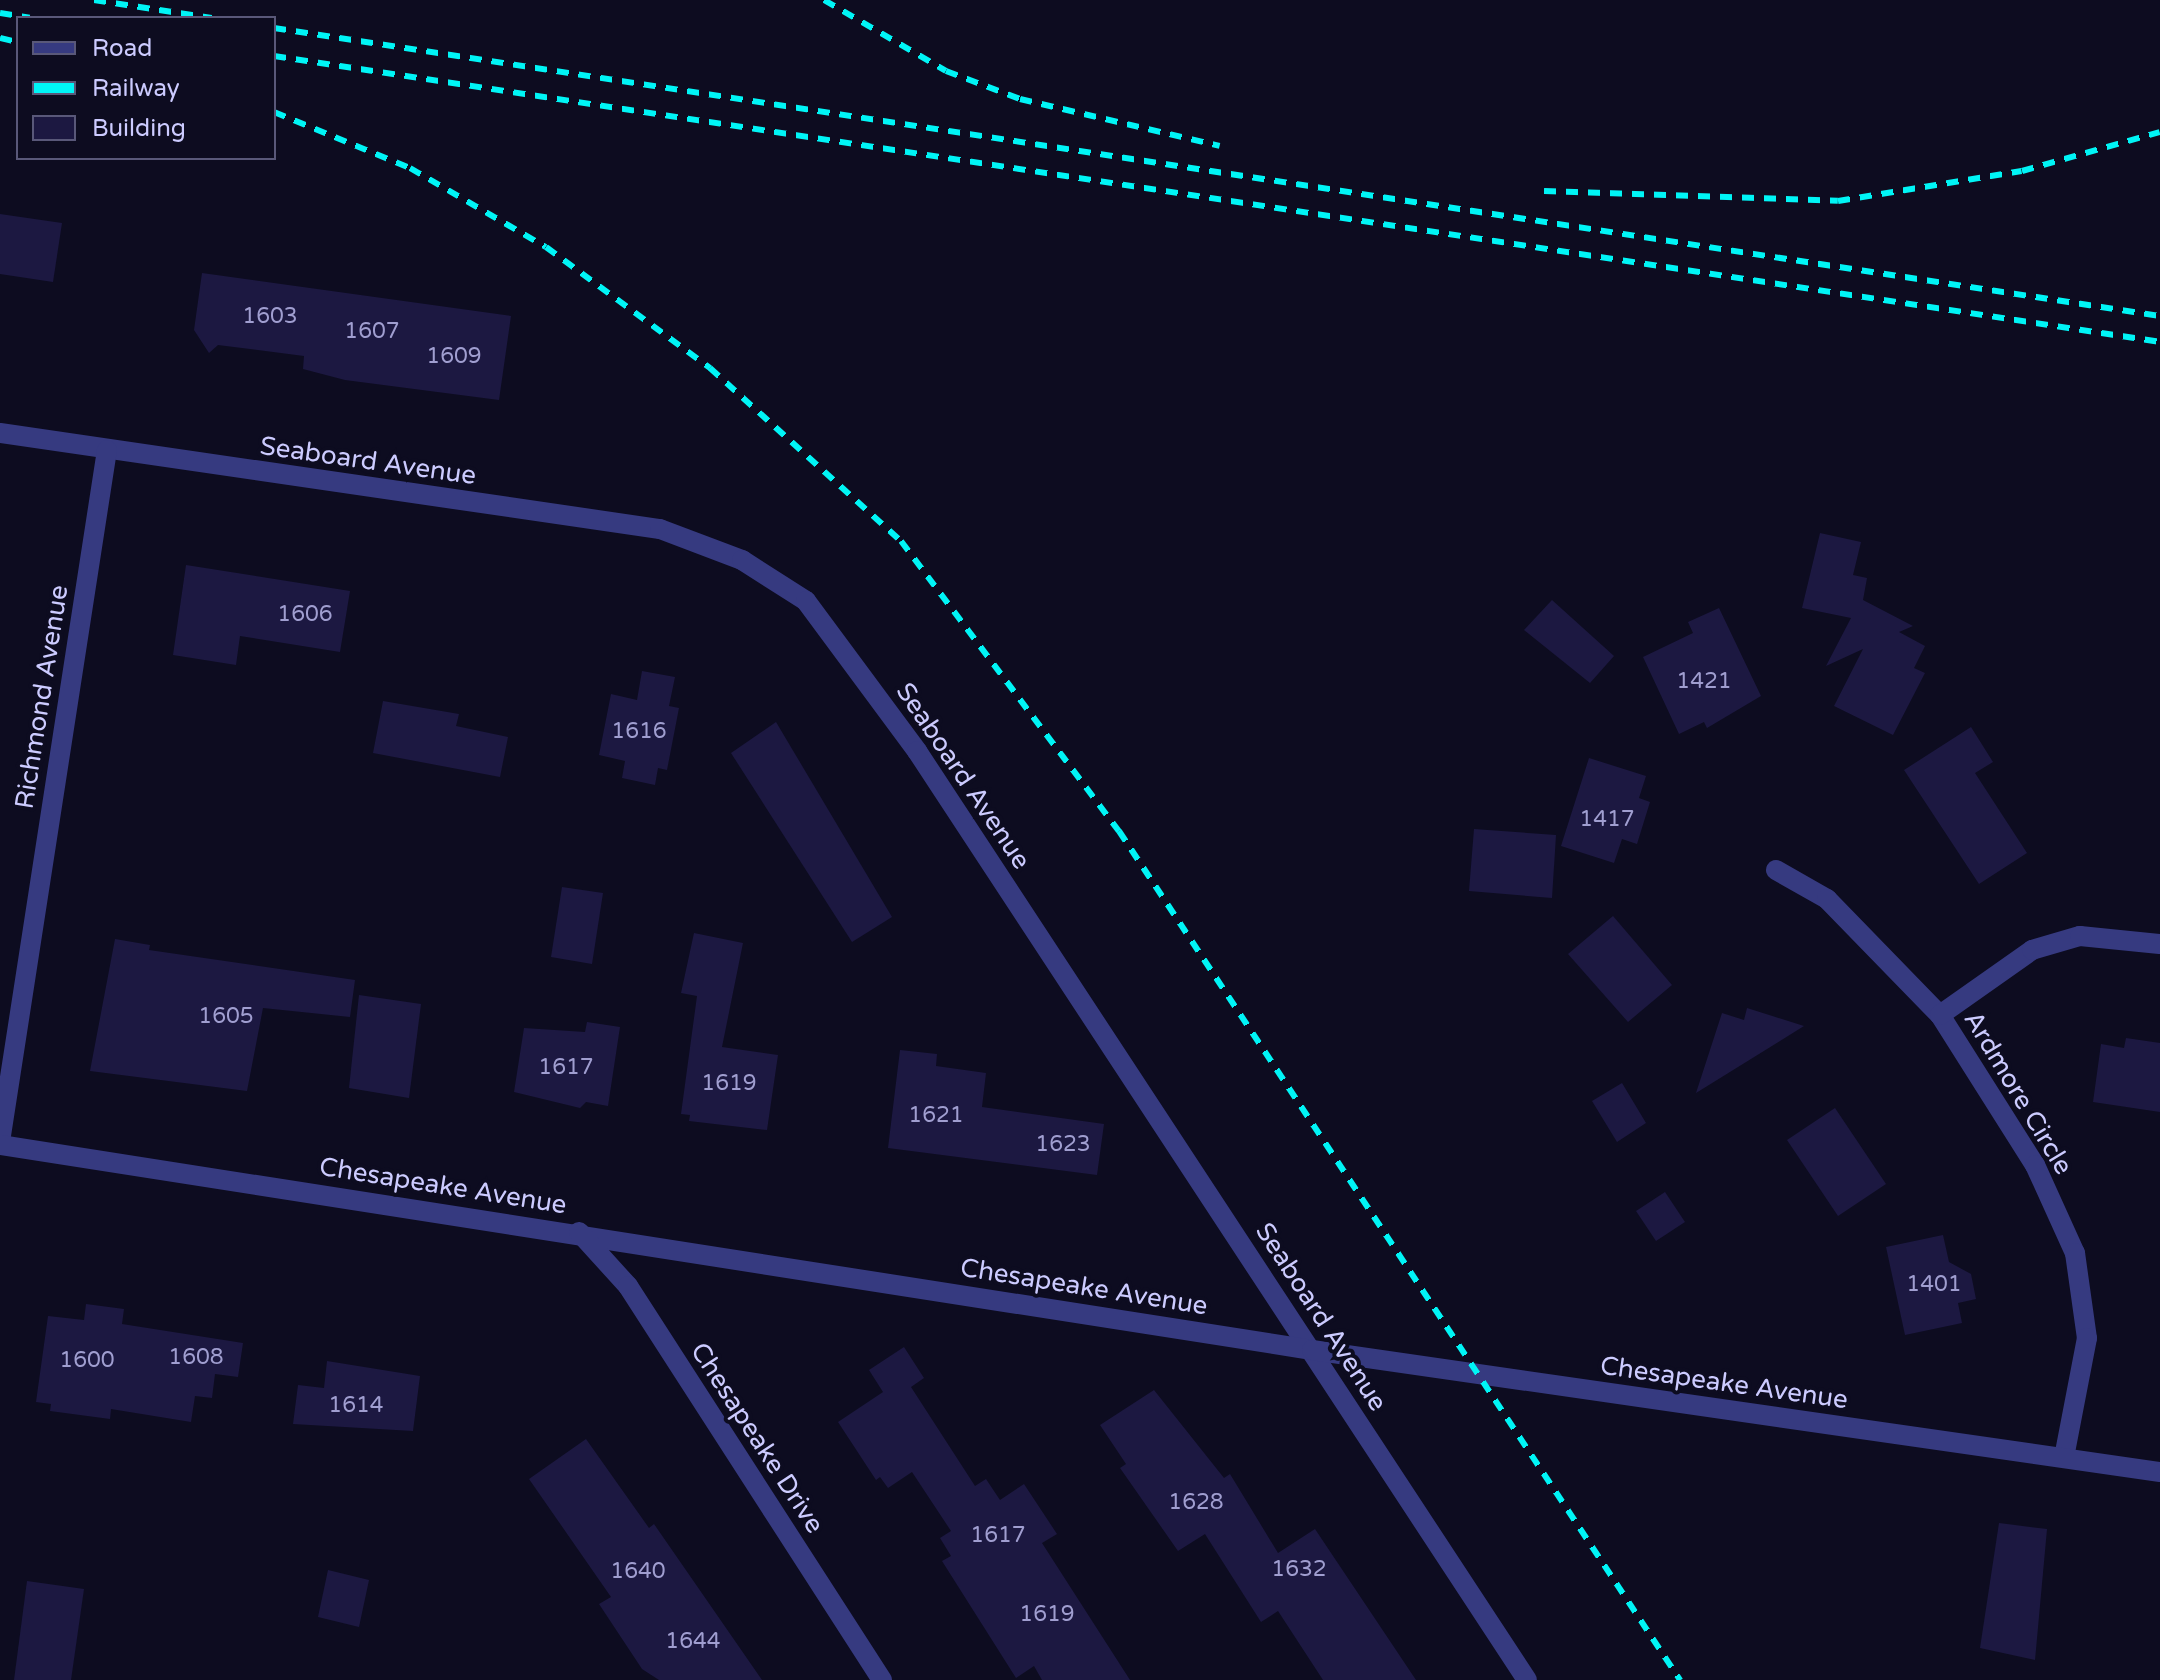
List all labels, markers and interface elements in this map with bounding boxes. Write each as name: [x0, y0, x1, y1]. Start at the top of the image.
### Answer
legend: [16, 16, 276, 160]
text: Road: [92, 34, 152, 63]
text: Railway: [92, 74, 180, 103]
text: Building: [92, 114, 186, 143]
house number: 1603: [242, 304, 298, 330]
house number: 1607: [344, 319, 400, 345]
house number: 1609: [426, 344, 482, 370]
street label: Seaboard Avenue: [258, 430, 478, 492]
street label: Richmond Avenue: [9, 583, 75, 811]
house number: 1606: [277, 602, 333, 628]
house number: 1421: [1676, 669, 1732, 695]
street label: Seaboard Avenue: [889, 677, 1037, 875]
house number: 1616: [611, 719, 667, 745]
house number: 1417: [1579, 807, 1635, 833]
house number: 1605: [198, 1004, 254, 1030]
street label: Ardmore Circle: [1957, 1006, 2079, 1180]
house number: 1617: [538, 1055, 594, 1081]
house number: 1619: [701, 1071, 757, 1097]
house number: 1621: [908, 1103, 964, 1129]
house number: 1623: [1035, 1132, 1091, 1158]
street label: Chesapeake Avenue: [317, 1151, 569, 1221]
street label: Seaboard Avenue: [1249, 1217, 1393, 1417]
street label: Chesapeake Avenue: [958, 1252, 1210, 1322]
house number: 1401: [1906, 1272, 1962, 1298]
street label: Chesapeake Drive: [684, 1337, 830, 1539]
house number: 1608: [168, 1345, 224, 1371]
house number: 1600: [59, 1348, 115, 1374]
street label: Chesapeake Avenue: [1598, 1350, 1850, 1416]
house number: 1614: [328, 1393, 384, 1419]
house number: 1628: [1168, 1490, 1224, 1516]
house number: 1617: [970, 1523, 1026, 1549]
house number: 1632: [1271, 1557, 1327, 1583]
house number: 1640: [610, 1559, 666, 1585]
house number: 1619: [1019, 1602, 1075, 1628]
house number: 1644: [665, 1629, 721, 1655]

